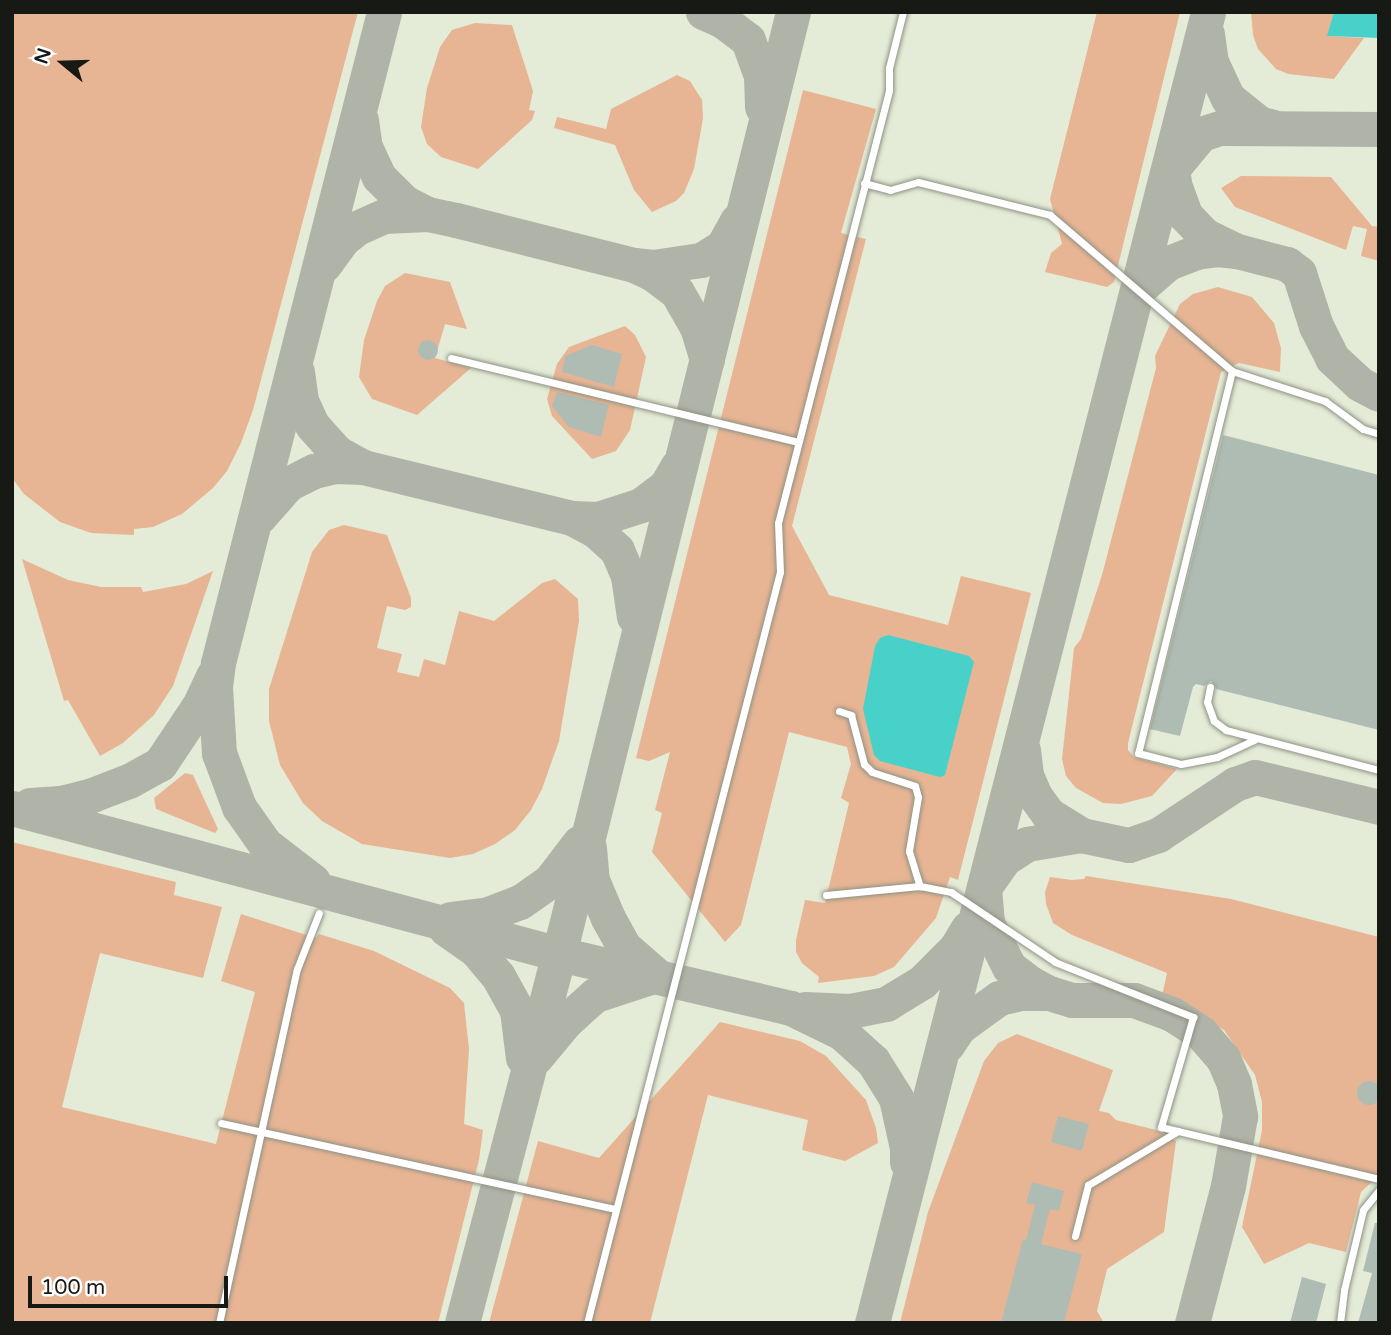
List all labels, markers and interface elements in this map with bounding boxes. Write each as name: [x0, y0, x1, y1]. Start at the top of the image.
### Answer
north arrow: [28, 28, 98, 98]
text: N: [30, 45, 56, 67]
scale bar: [32, 1262, 231, 1306]
text: 100 m: [41, 1275, 105, 1300]

